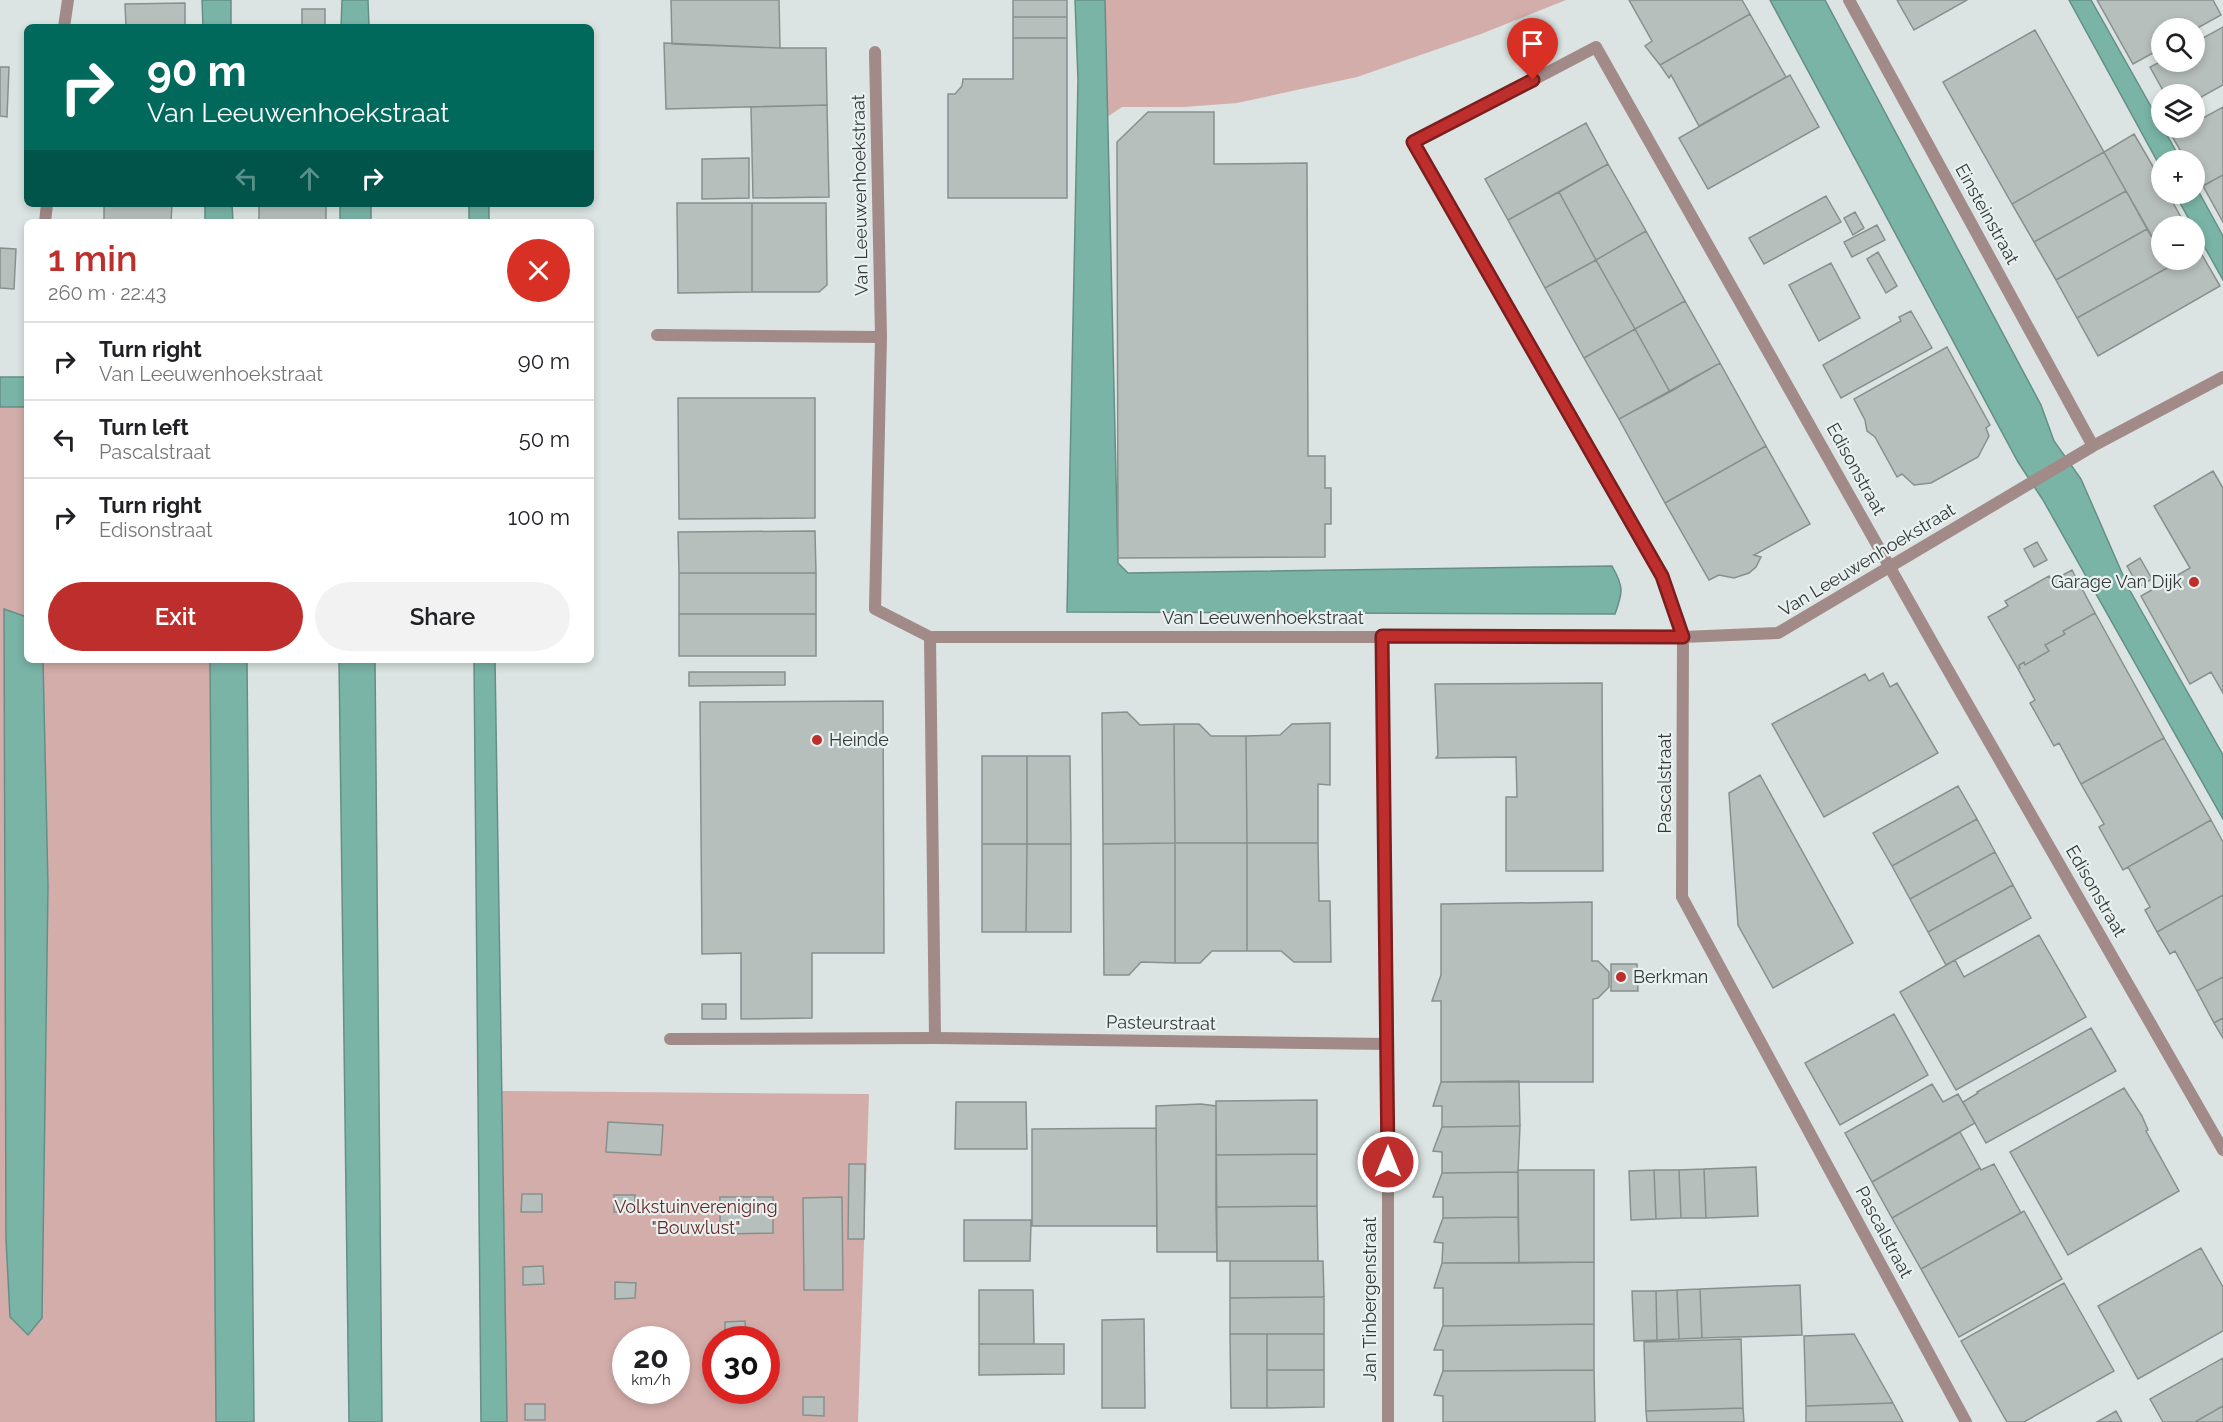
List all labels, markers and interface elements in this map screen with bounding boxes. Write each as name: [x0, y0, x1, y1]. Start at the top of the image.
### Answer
pin: [1507, 18, 1558, 80]
map controls: [2151, 18, 2205, 270]
button: search: [2151, 18, 2205, 72]
icon: arrive: [1516, 27, 1549, 60]
text: 90 m: [147, 47, 247, 96]
icon: right: [48, 48, 126, 126]
button: layers: [2151, 84, 2205, 138]
street label: Van Leeuwenhoekstraat: [847, 94, 872, 296]
text: Van Leeuwenhoekstraat: [147, 97, 449, 128]
button: +: [2151, 150, 2205, 204]
street label: Einsteinstraat: [1951, 160, 2024, 268]
icon: left: [230, 162, 263, 195]
icon: ahead: [293, 162, 326, 195]
icon: right: [356, 162, 389, 195]
button: −: [2151, 216, 2205, 270]
text: 1 min: [48, 237, 137, 279]
button: close: [507, 239, 570, 302]
text: 260 m · 22:43: [48, 281, 166, 305]
text: Turn right: [99, 336, 202, 362]
icon: right: [48, 345, 81, 378]
text: 90 m: [518, 348, 570, 374]
text: Van Leeuwenhoekstraat: [99, 362, 323, 386]
text: Turn left: [99, 414, 189, 440]
street label: Edisonstraat: [1822, 419, 1890, 519]
icon: left: [48, 423, 81, 456]
text: 50 m: [519, 426, 570, 452]
text: Pascalstraat: [99, 440, 211, 464]
text: Turn right: [99, 492, 202, 518]
street label: Van Leeuwenhoekstraat: [1775, 499, 1959, 620]
icon: right: [48, 501, 81, 534]
text: 100 m: [508, 504, 570, 530]
text: Edisonstraat: [99, 518, 213, 542]
place label: Garage Van Dijk: [2051, 571, 2182, 592]
marker: Garage Van Dijk: [2187, 575, 2201, 589]
button: Exit: [48, 582, 303, 651]
button: Share: [315, 582, 570, 651]
street label: Van Leeuwenhoekstraat: [1162, 607, 1364, 628]
place label: Heinde: [829, 729, 889, 750]
marker: Heinde: [810, 733, 824, 747]
street label: Pascalstraat: [1654, 733, 1675, 833]
street label: Edisonstraat: [2062, 841, 2131, 940]
place label: Berkman: [1633, 966, 1708, 987]
marker: Berkman: [1614, 970, 1628, 984]
street label: Pasteurstraat: [1106, 1011, 1216, 1034]
position arrow: [1356, 1130, 1420, 1194]
street label: Pascalstraat: [1852, 1182, 1917, 1281]
park label: Volkstuinvereniging "Bouwlust": [614, 1196, 778, 1238]
street label: Jan Tinbergenstraat: [1359, 1217, 1380, 1381]
speed limit sign: 30: [702, 1326, 780, 1404]
text: 20: [633, 1340, 669, 1375]
text: km/h: [631, 1371, 671, 1389]

